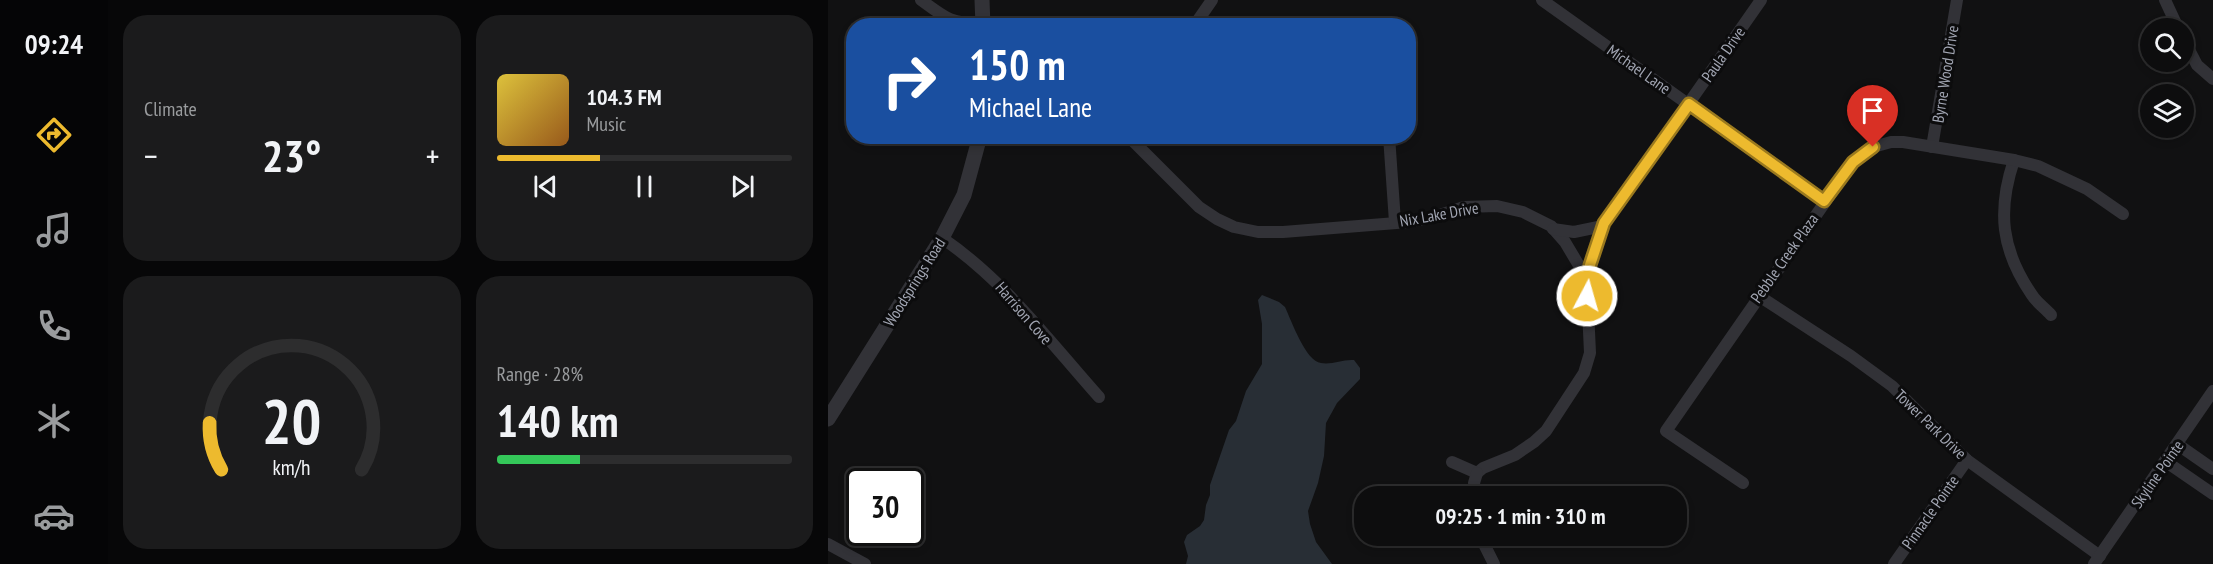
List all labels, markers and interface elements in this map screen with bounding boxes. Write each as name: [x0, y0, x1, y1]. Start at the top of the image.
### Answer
map controls: [2140, 18, 2194, 138]
button: search: [2140, 18, 2194, 72]
street label: Paula Drive: [1697, 23, 1749, 85]
street label: Byrne Wood Drive: [1927, 24, 1963, 124]
text: 09:24: [25, 27, 83, 61]
text: 150 m: [969, 37, 1066, 92]
street label: Michael Lane: [1603, 40, 1675, 98]
icon: right: [870, 42, 948, 120]
text: 104.3 FM: [587, 83, 662, 111]
button: layers: [2140, 84, 2194, 138]
pin: [1847, 85, 1898, 147]
text: Michael Lane: [969, 90, 1092, 124]
icon: arrive: [1856, 94, 1889, 127]
text: Climate: [144, 96, 197, 122]
text: Music: [587, 111, 626, 137]
icon: directions: [33, 114, 75, 156]
text: 23°: [262, 126, 321, 184]
text: −: [144, 134, 158, 177]
text: +: [426, 134, 440, 177]
icon: previous: [529, 170, 562, 203]
icon: pause: [628, 170, 661, 203]
icon: next: [726, 170, 759, 203]
street label: Nix Lake Drive: [1398, 197, 1480, 231]
icon: music: [33, 209, 75, 251]
street label: Pebble Creek Plaza: [1746, 210, 1822, 306]
street label: Woodsprings Road: [879, 234, 949, 330]
position arrow: [1555, 264, 1619, 328]
street label: Harrison Cove: [991, 278, 1057, 348]
icon: phone: [33, 305, 75, 347]
text: Range · 28%: [497, 361, 583, 387]
text: 20: [262, 380, 322, 461]
street label: Tower Park Drive: [1891, 385, 1971, 463]
text: 140 km: [497, 391, 619, 449]
icon: climate: [33, 400, 75, 442]
street label: Skyline Pointe: [2126, 436, 2188, 512]
text: km/h: [273, 453, 311, 481]
speed limit sign: 30: [846, 468, 924, 546]
street label: Pinnacle Pointe: [1897, 471, 1963, 553]
icon: car: [33, 495, 75, 537]
text: 09:25 · 1 min · 310 m: [1435, 502, 1606, 530]

